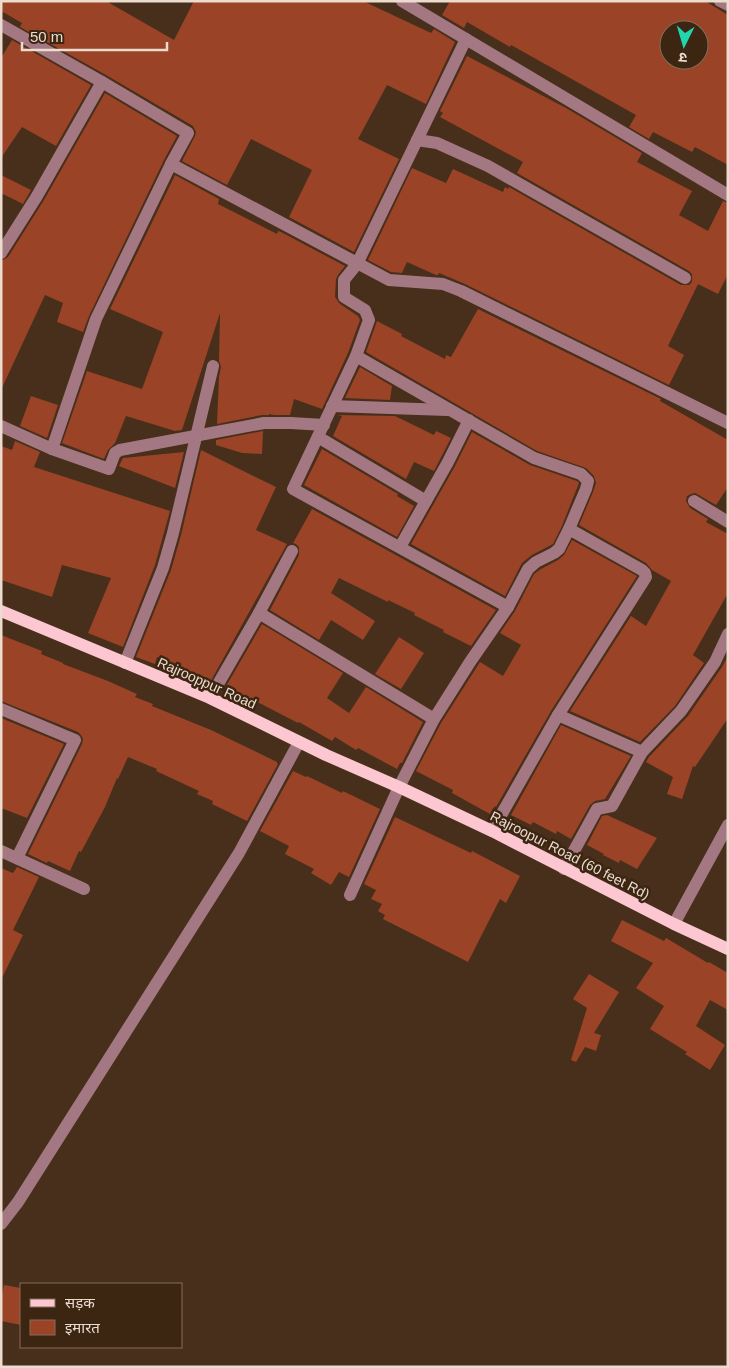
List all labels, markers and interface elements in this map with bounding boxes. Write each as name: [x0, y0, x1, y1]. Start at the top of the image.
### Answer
scale bar: [22, 20, 168, 52]
north arrow: [659, 20, 709, 70]
text: 50 m: [30, 28, 63, 45]
text: उ: [677, 50, 688, 66]
street label: Rajrooppur Road: [155, 654, 259, 712]
street label: Rajroopur Road (60 feet Rd): [488, 808, 652, 902]
legend: [20, 1283, 182, 1348]
text: सड़क: [65, 1294, 95, 1311]
text: इमारत: [65, 1319, 100, 1336]

